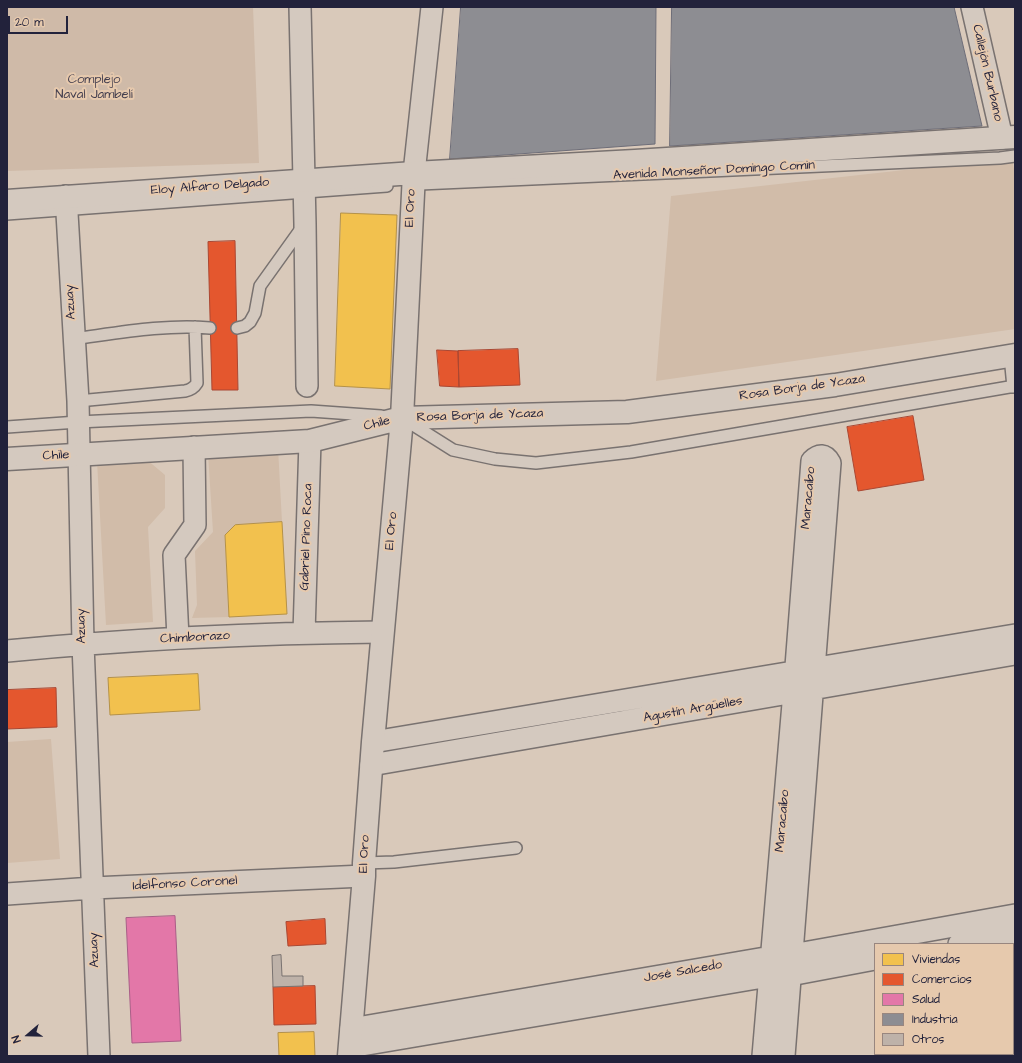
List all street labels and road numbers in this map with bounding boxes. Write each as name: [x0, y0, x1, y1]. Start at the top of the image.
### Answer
street label: Callejón Burbano: [968, 23, 1006, 123]
street label: Avenida Monseñor Domingo Comin: [613, 158, 815, 184]
street label: Eloy Alfaro Delgado: [150, 175, 270, 199]
street label: El Oro: [402, 189, 420, 227]
street label: Azuay: [62, 284, 80, 320]
street label: Rosa Borja de Ycaza: [738, 371, 866, 405]
street label: Rosa Borja de Ycaza: [417, 406, 543, 426]
street label: Chile: [362, 413, 392, 435]
street label: Chile: [42, 448, 70, 464]
street label: Maracaibo: [799, 466, 819, 530]
street label: Gabriel Pino Roca: [297, 483, 317, 591]
street label: El Oro: [383, 511, 401, 551]
street label: Azuay: [74, 608, 90, 644]
street label: Chimborazo: [160, 628, 230, 648]
street label: Agustín Argüelles: [642, 694, 744, 726]
street label: Maracaibo: [773, 789, 793, 853]
street label: El Oro: [356, 835, 374, 873]
street label: Idelfonso Coronel: [132, 873, 238, 895]
street label: Azuay: [87, 932, 103, 968]
street label: José Salcedo: [643, 957, 723, 987]

